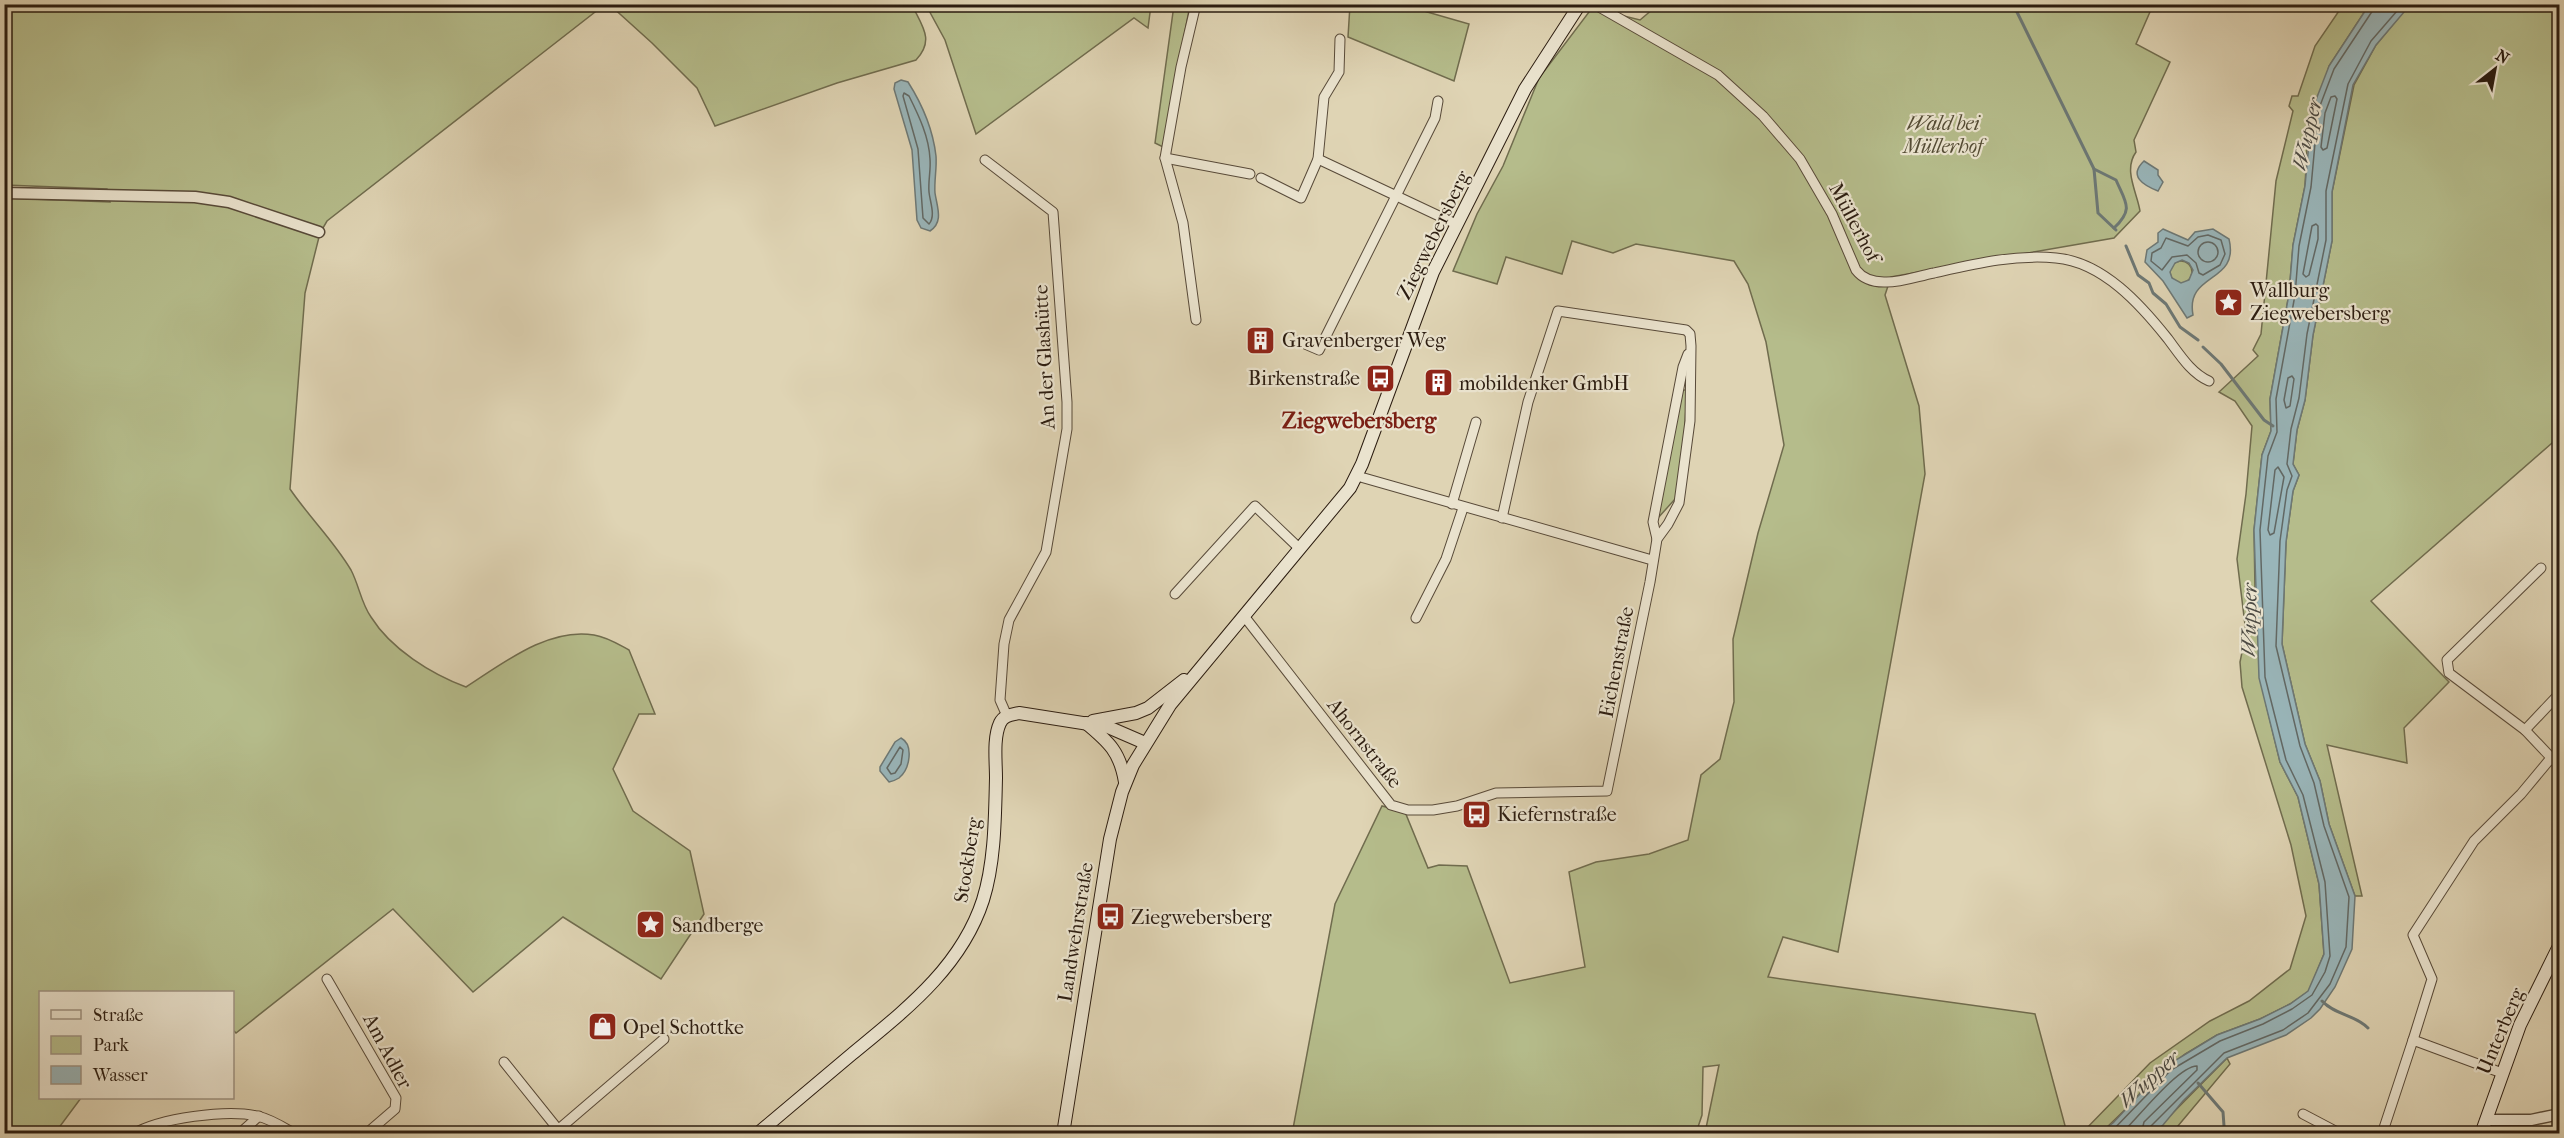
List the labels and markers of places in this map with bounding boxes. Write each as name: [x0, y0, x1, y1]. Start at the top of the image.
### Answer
place label: Wallburg Ziegwebersberg: [2249, 279, 2391, 325]
place icon: Wallburg Ziegwebersberg: [2213, 286, 2245, 318]
building icon: Gravenberger Weg: [1245, 324, 1277, 356]
place label: Gravenberger Weg: [1282, 329, 1446, 352]
bus stop icon: Birkenstraße: [1365, 362, 1397, 394]
place label: Birkenstraße: [1248, 367, 1360, 390]
building icon: mobildenker GmbH: [1422, 367, 1454, 399]
place label: mobildenker GmbH: [1459, 372, 1629, 395]
bus stop icon: Kiefernstraße: [1460, 798, 1492, 830]
place label: Kiefernstraße: [1497, 803, 1617, 826]
bus stop icon: Ziegwebersberg: [1094, 901, 1126, 933]
place label: Ziegwebersberg: [1131, 906, 1272, 929]
place icon: Sandberge: [635, 909, 667, 941]
place label: Sandberge: [672, 914, 763, 937]
shop icon: Opel Schottke: [586, 1011, 618, 1043]
place label: Opel Schottke: [623, 1016, 744, 1039]

